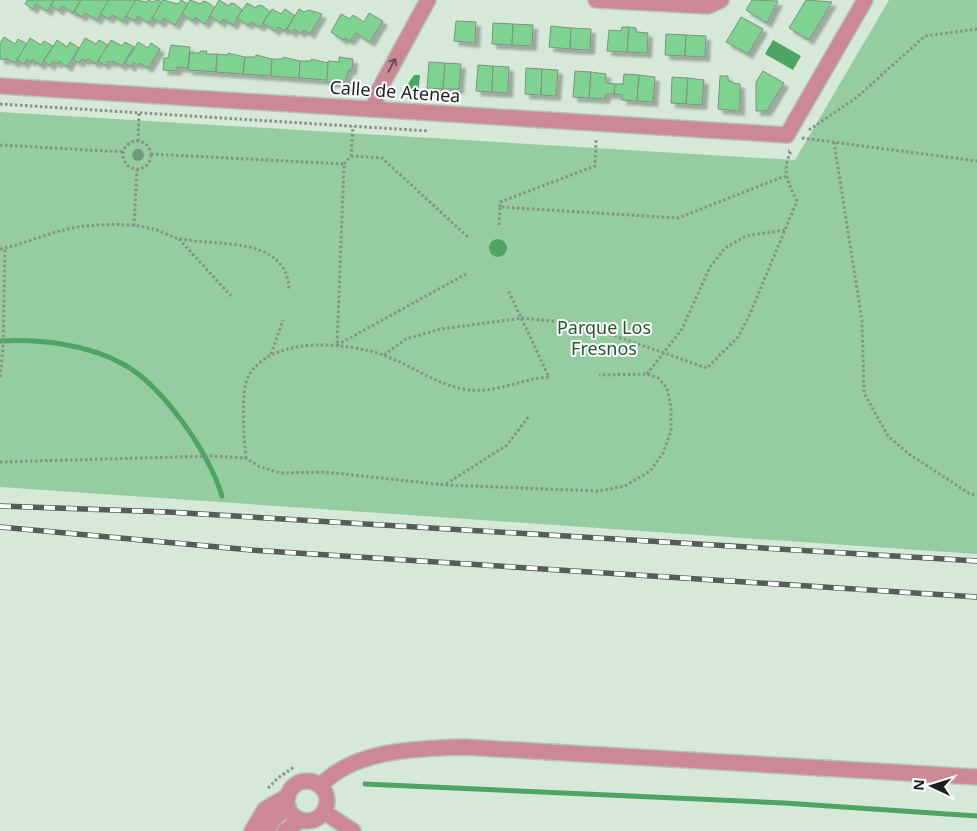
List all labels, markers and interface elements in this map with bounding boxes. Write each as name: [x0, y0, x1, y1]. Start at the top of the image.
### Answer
one-way arrow: [388, 58, 398, 73]
street label: Calle de Atenea: [329, 74, 461, 108]
park label: Parque Los Fresnos: [557, 315, 651, 360]
north arrow: [907, 761, 957, 811]
text: N: [909, 779, 928, 791]

